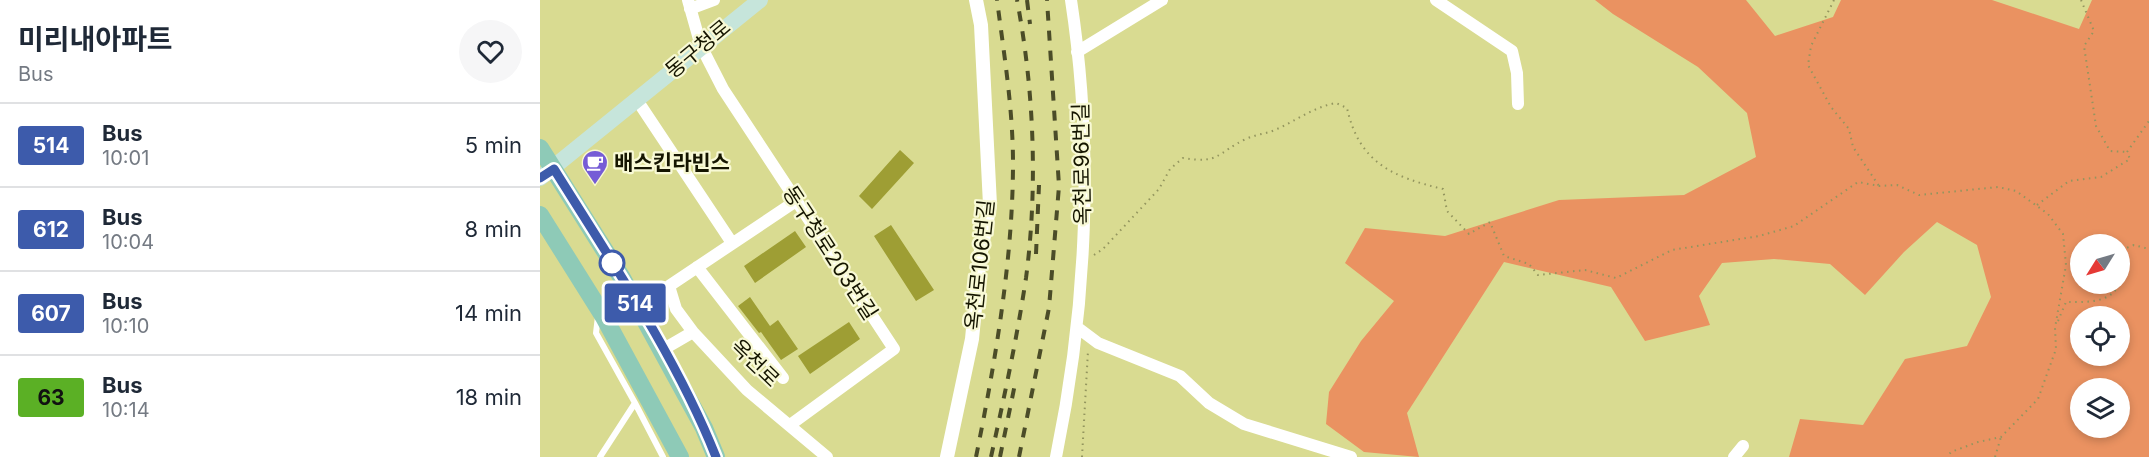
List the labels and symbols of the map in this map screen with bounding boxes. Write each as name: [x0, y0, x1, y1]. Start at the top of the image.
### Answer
street label: 동구청로: [660, 14, 735, 83]
street label: 옥천로96번길: [1068, 102, 1095, 226]
cafe icon: 배스킨라빈스: [580, 148, 610, 186]
place label: 배스킨라빈스: [614, 150, 730, 175]
street label: 동구청로203번길: [778, 181, 883, 325]
street label: 옥천로106번길: [960, 198, 999, 332]
north arrow: [2070, 234, 2130, 294]
unlabelled marker: [599, 250, 625, 276]
line badge: 514: [600, 284, 670, 322]
street label: 옥천로: [726, 334, 785, 392]

